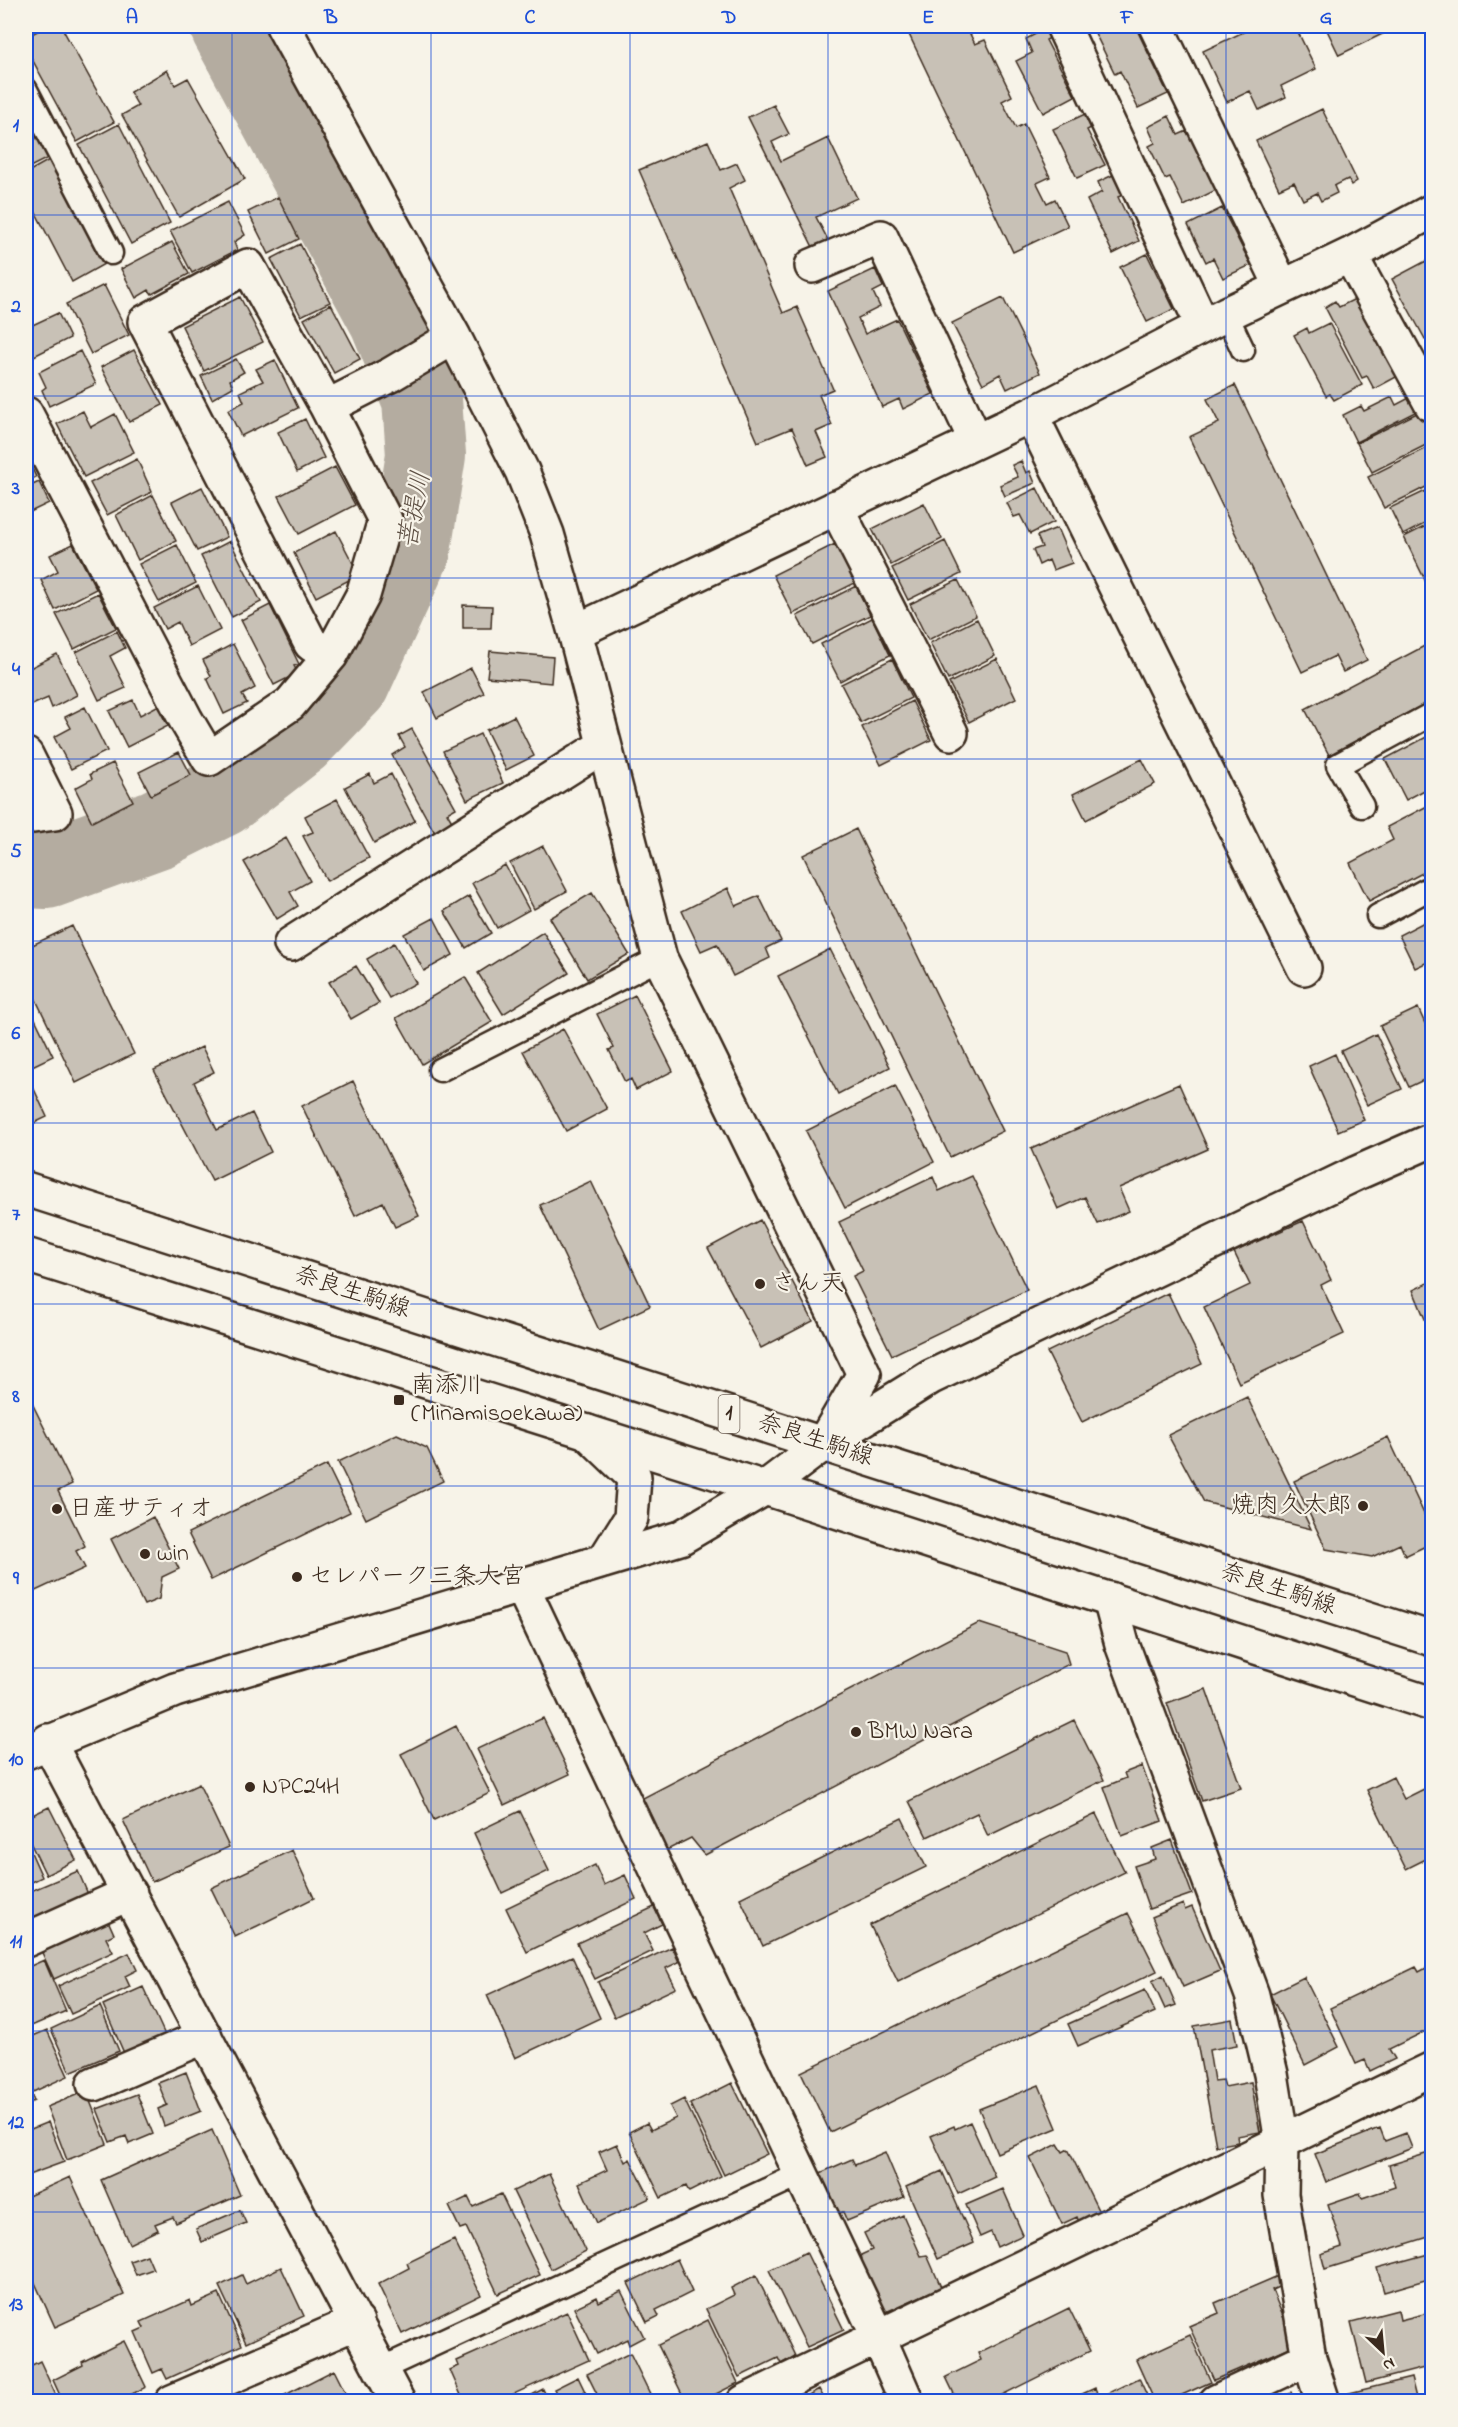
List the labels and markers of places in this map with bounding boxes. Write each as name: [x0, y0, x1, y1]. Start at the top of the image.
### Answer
place label: さん天: [772, 1267, 844, 1302]
marker: さん天: [753, 1277, 767, 1291]
place label: 南添川 (Minamisoekawa): [411, 1369, 582, 1432]
marker: 南添川 (Minamisoekawa): [392, 1393, 406, 1407]
place label: 焼肉久太郎: [1231, 1489, 1351, 1524]
place label: 日産サティオ: [69, 1492, 213, 1527]
marker: 焼肉久太郎: [1356, 1499, 1370, 1513]
marker: 日産サティオ: [50, 1502, 64, 1516]
place label: win: [157, 1537, 189, 1572]
marker: win: [138, 1547, 152, 1561]
place label: セレパーク三条大宮: [309, 1560, 525, 1595]
marker: セレパーク三条大宮: [290, 1570, 304, 1584]
place label: BMW Nara: [867, 1715, 973, 1750]
marker: BMW Nara: [849, 1725, 863, 1739]
place label: NPC24H: [262, 1770, 340, 1805]
marker: NPC24H: [243, 1780, 257, 1794]

